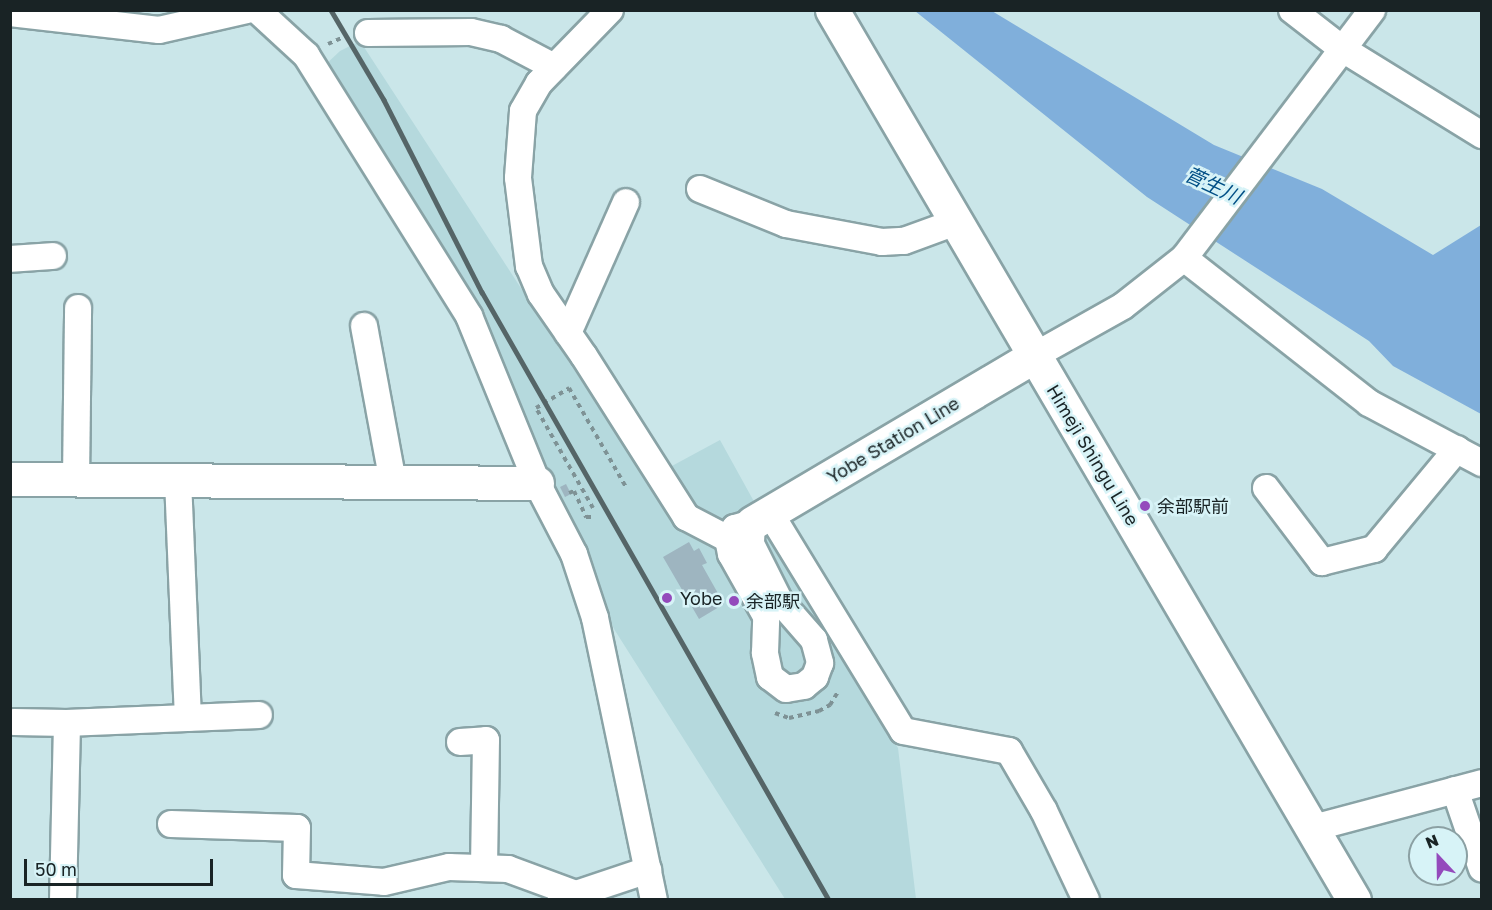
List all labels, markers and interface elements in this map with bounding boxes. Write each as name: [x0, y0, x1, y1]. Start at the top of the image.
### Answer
water label: 菅生川: [1181, 161, 1245, 209]
street label: Himeji Shingu Line: [1042, 381, 1144, 529]
street label: Yobe Station Line: [823, 392, 963, 488]
place label: 余部駅前: [1157, 495, 1229, 517]
marker: 余部駅前: [1138, 499, 1152, 513]
place label: Yobe: [680, 587, 722, 609]
marker: Yobe: [658, 589, 676, 607]
place label: 余部駅: [746, 590, 800, 612]
marker: 余部駅: [727, 594, 741, 608]
north arrow: [1408, 826, 1468, 886]
text: N: [1423, 830, 1441, 853]
scale bar: [27, 847, 216, 885]
text: 50 m: [35, 858, 77, 880]

